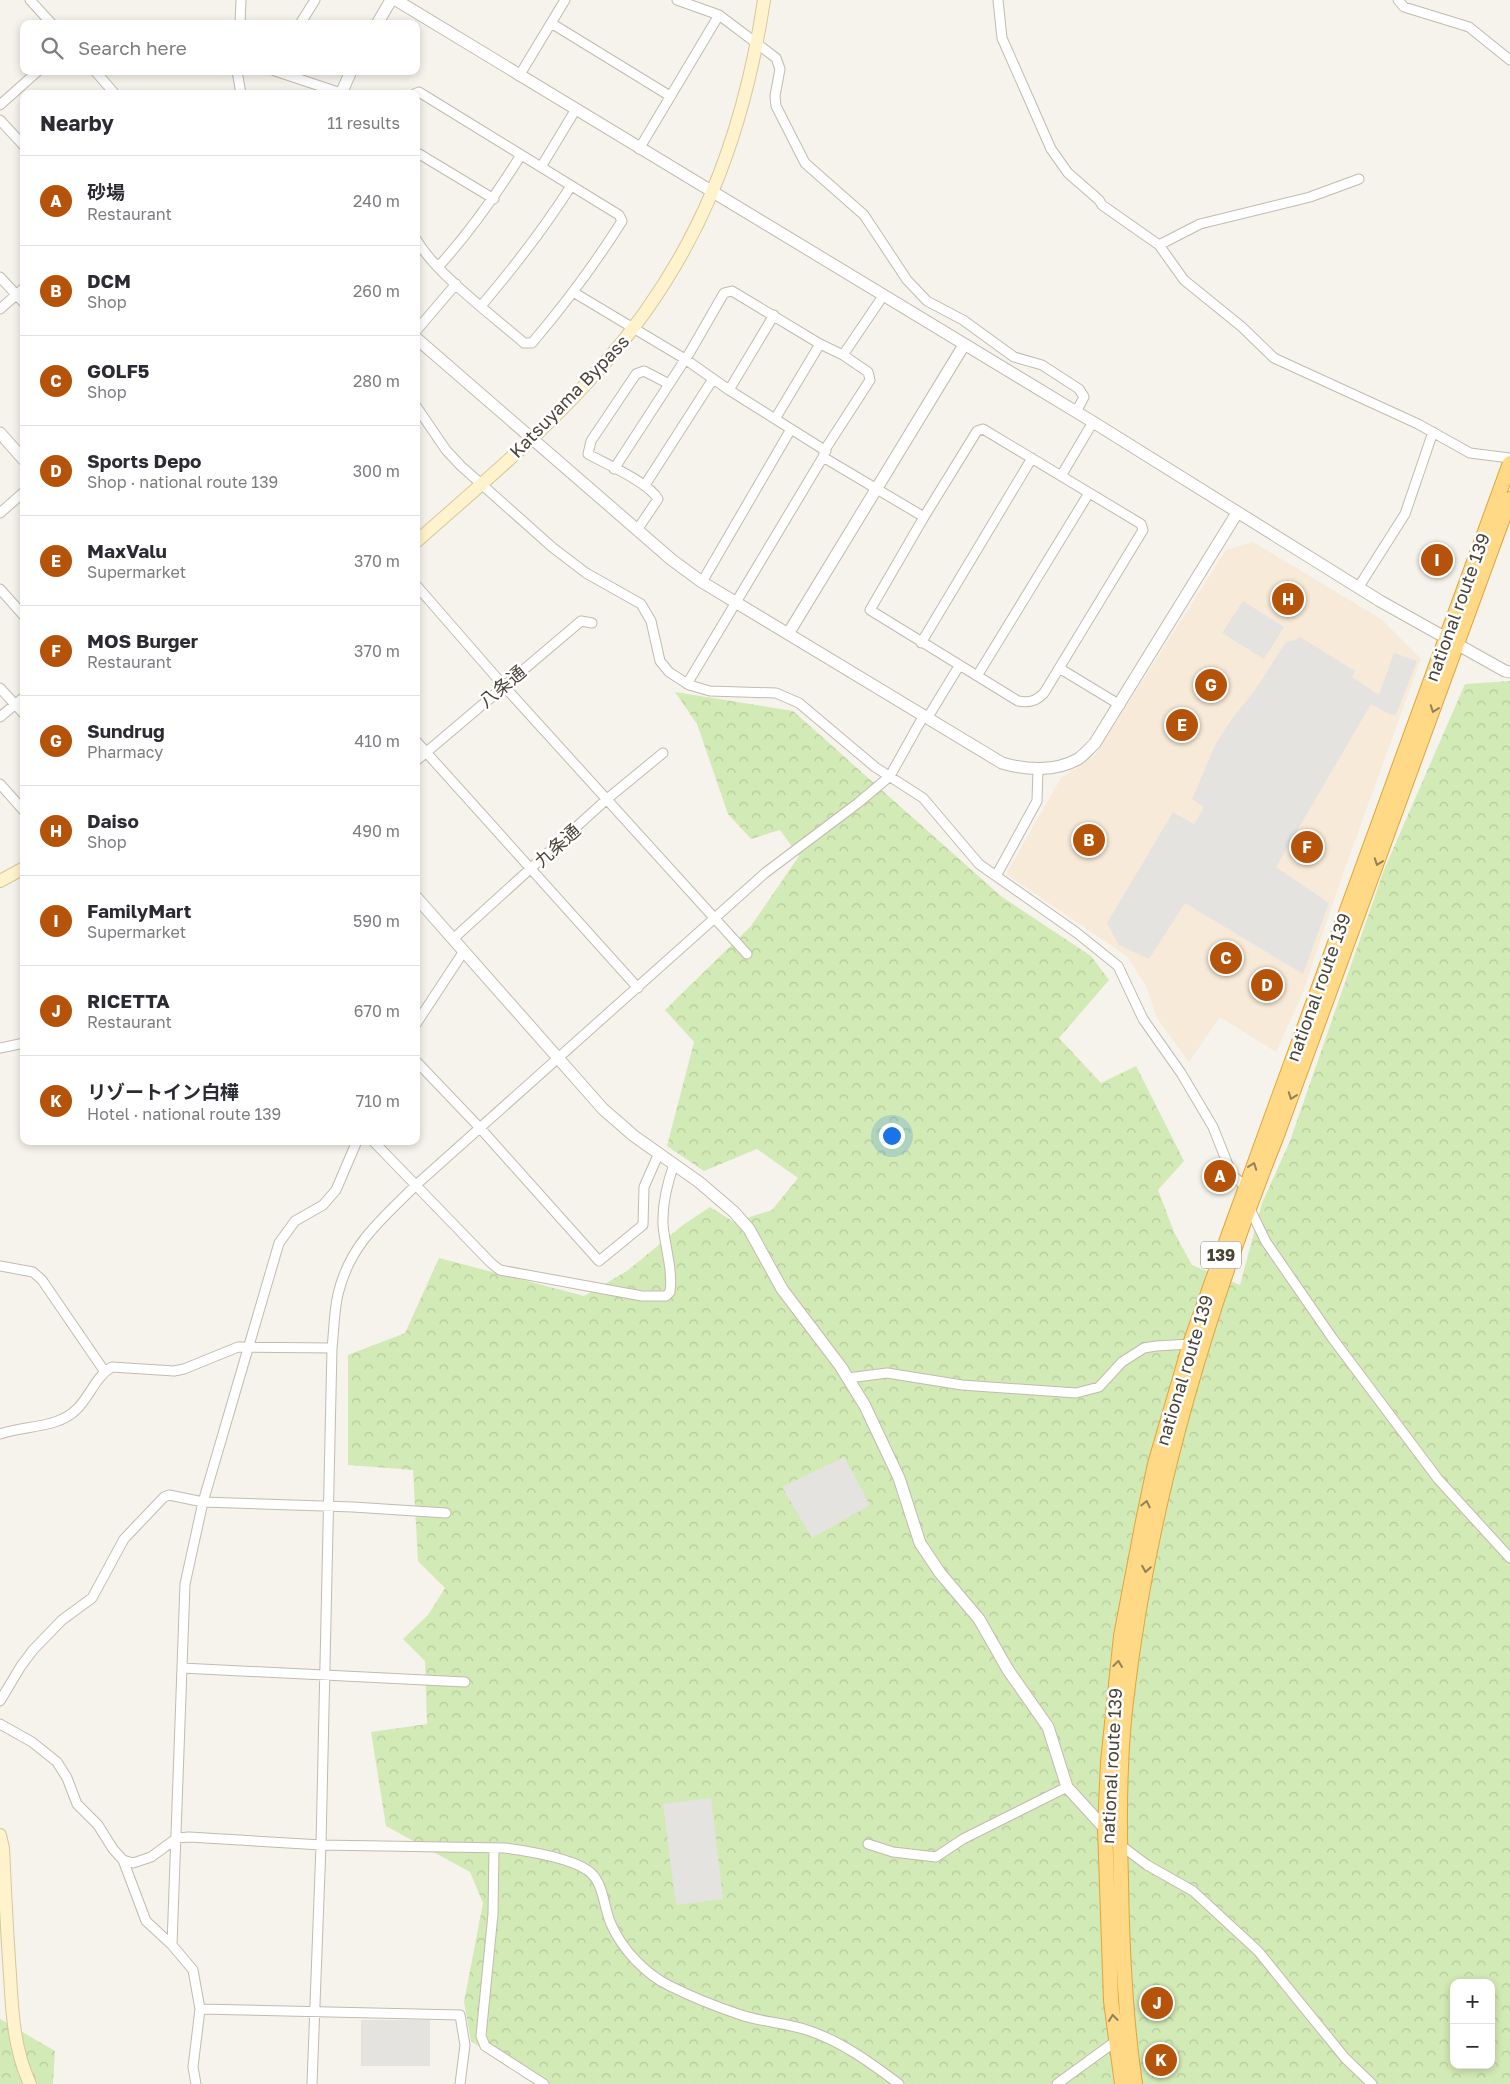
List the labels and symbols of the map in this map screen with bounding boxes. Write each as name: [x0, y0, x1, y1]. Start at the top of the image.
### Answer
street label: Katsuyama Bypass: [505, 330, 633, 462]
street label: national route 139: [1420, 530, 1494, 684]
pin: I: [1421, 541, 1453, 579]
pin: H: [1272, 580, 1304, 618]
street label: 八条通: [474, 660, 530, 712]
pin: G: [1195, 666, 1227, 704]
one-way arrow: [1430, 704, 1440, 713]
pin: E: [1166, 706, 1198, 744]
street label: 九条通: [530, 819, 584, 871]
pin: B: [1073, 821, 1105, 859]
pin: F: [1291, 828, 1323, 866]
one-way arrow: [1374, 857, 1384, 865]
street label: national route 139: [1281, 910, 1355, 1064]
pin: C: [1210, 939, 1242, 977]
pin: D: [1251, 966, 1283, 1004]
one-way arrow: [1288, 1092, 1298, 1100]
your location: [879, 1123, 905, 1149]
pin: A: [1204, 1157, 1236, 1195]
one-way arrow: [1247, 1162, 1257, 1171]
road number: 139: [1201, 1242, 1241, 1268]
street label: national route 139: [1151, 1292, 1217, 1448]
one-way arrow: [1140, 1500, 1151, 1509]
one-way arrow: [1142, 1564, 1152, 1573]
one-way arrow: [1112, 1660, 1123, 1668]
street label: national route 139: [1096, 1687, 1126, 1845]
pin: J: [1141, 1984, 1173, 2022]
one-way arrow: [1108, 2014, 1119, 2022]
pin: K: [1145, 2041, 1177, 2079]

